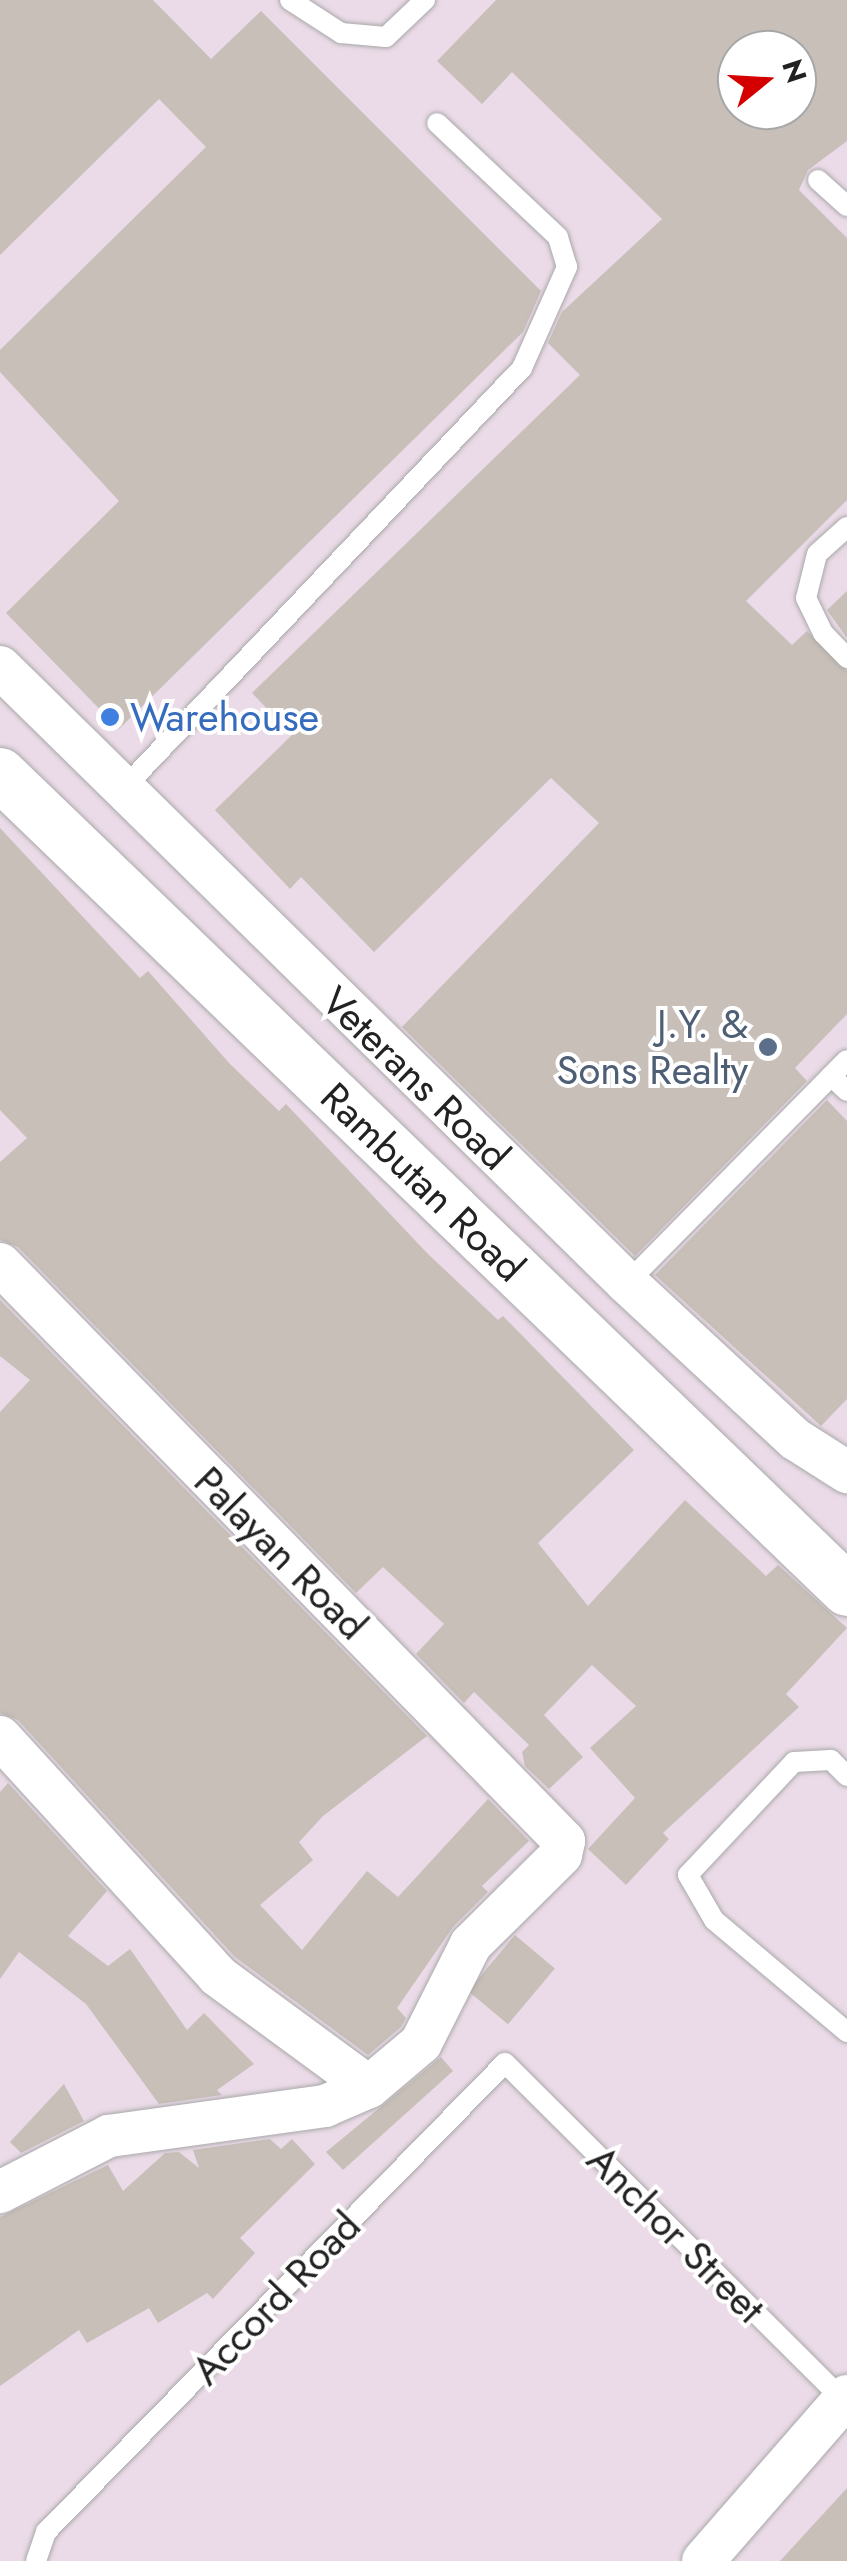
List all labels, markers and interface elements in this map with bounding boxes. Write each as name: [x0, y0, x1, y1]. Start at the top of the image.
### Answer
north arrow: [717, 30, 817, 130]
text: N: [771, 54, 817, 88]
place label: Warehouse: [130, 693, 319, 741]
marker: Warehouse: [99, 706, 121, 728]
street label: Veterans Road: [312, 977, 520, 1179]
place label: J.Y. & Sons Realty: [556, 1000, 748, 1094]
marker: J.Y. & Sons Realty: [757, 1036, 779, 1058]
street label: Rambutan Road: [311, 1073, 535, 1291]
street label: Palayan Road: [185, 1457, 377, 1649]
street label: Anchor Street: [578, 2136, 774, 2332]
street label: Accord Road: [182, 2202, 370, 2394]

